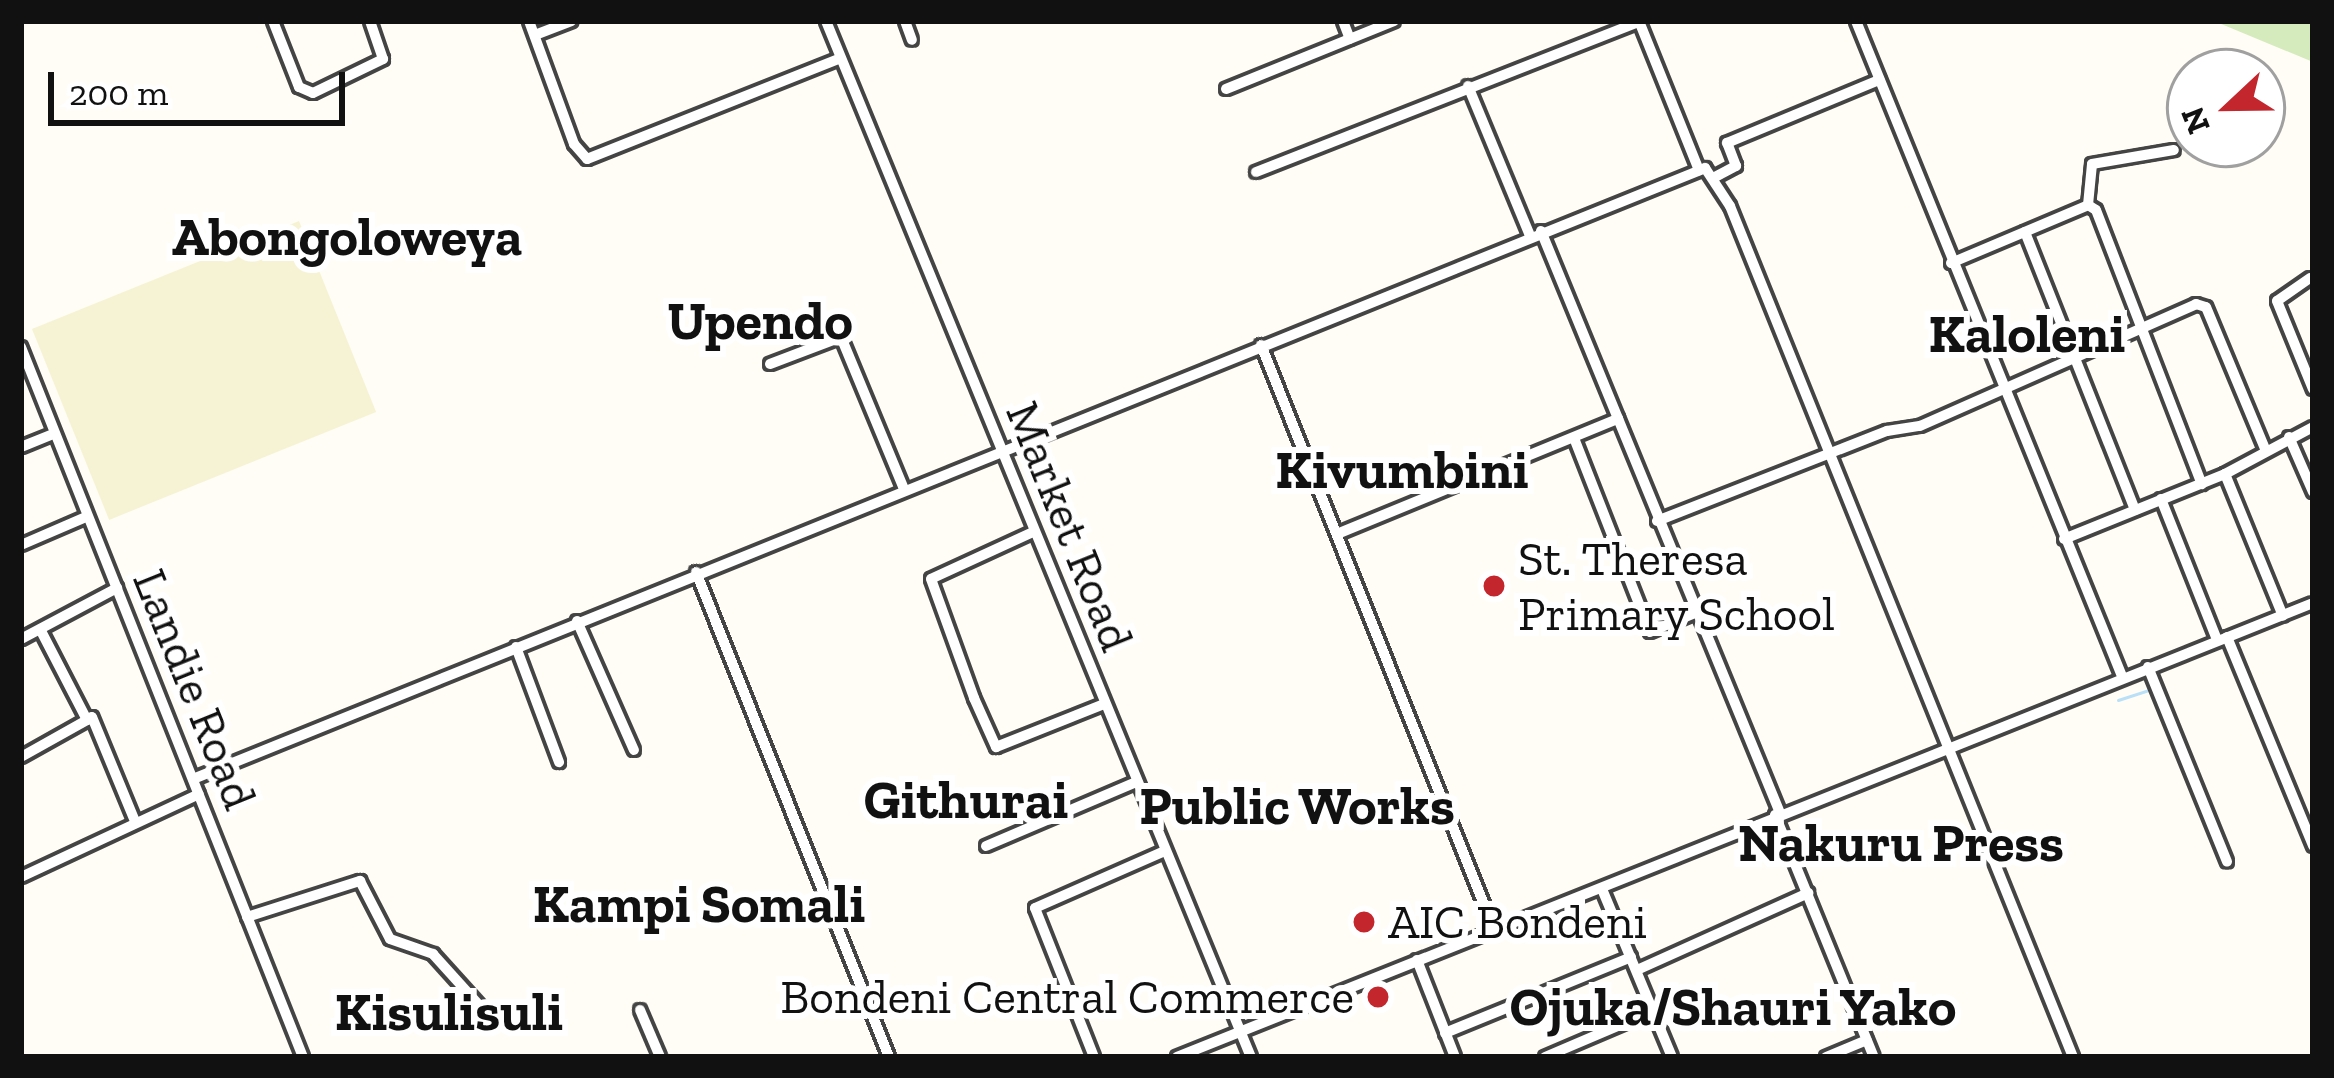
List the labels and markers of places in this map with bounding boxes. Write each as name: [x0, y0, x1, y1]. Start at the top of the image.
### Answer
place label: St. Theresa Primary School: [1518, 529, 1836, 642]
marker: St. Theresa Primary School: [1481, 573, 1507, 599]
place label: AIC Bondeni: [1388, 893, 1647, 951]
marker: AIC Bondeni: [1351, 909, 1377, 935]
place label: Bondeni Central Commerce: [780, 968, 1354, 1026]
marker: Bondeni Central Commerce: [1365, 984, 1391, 1010]

